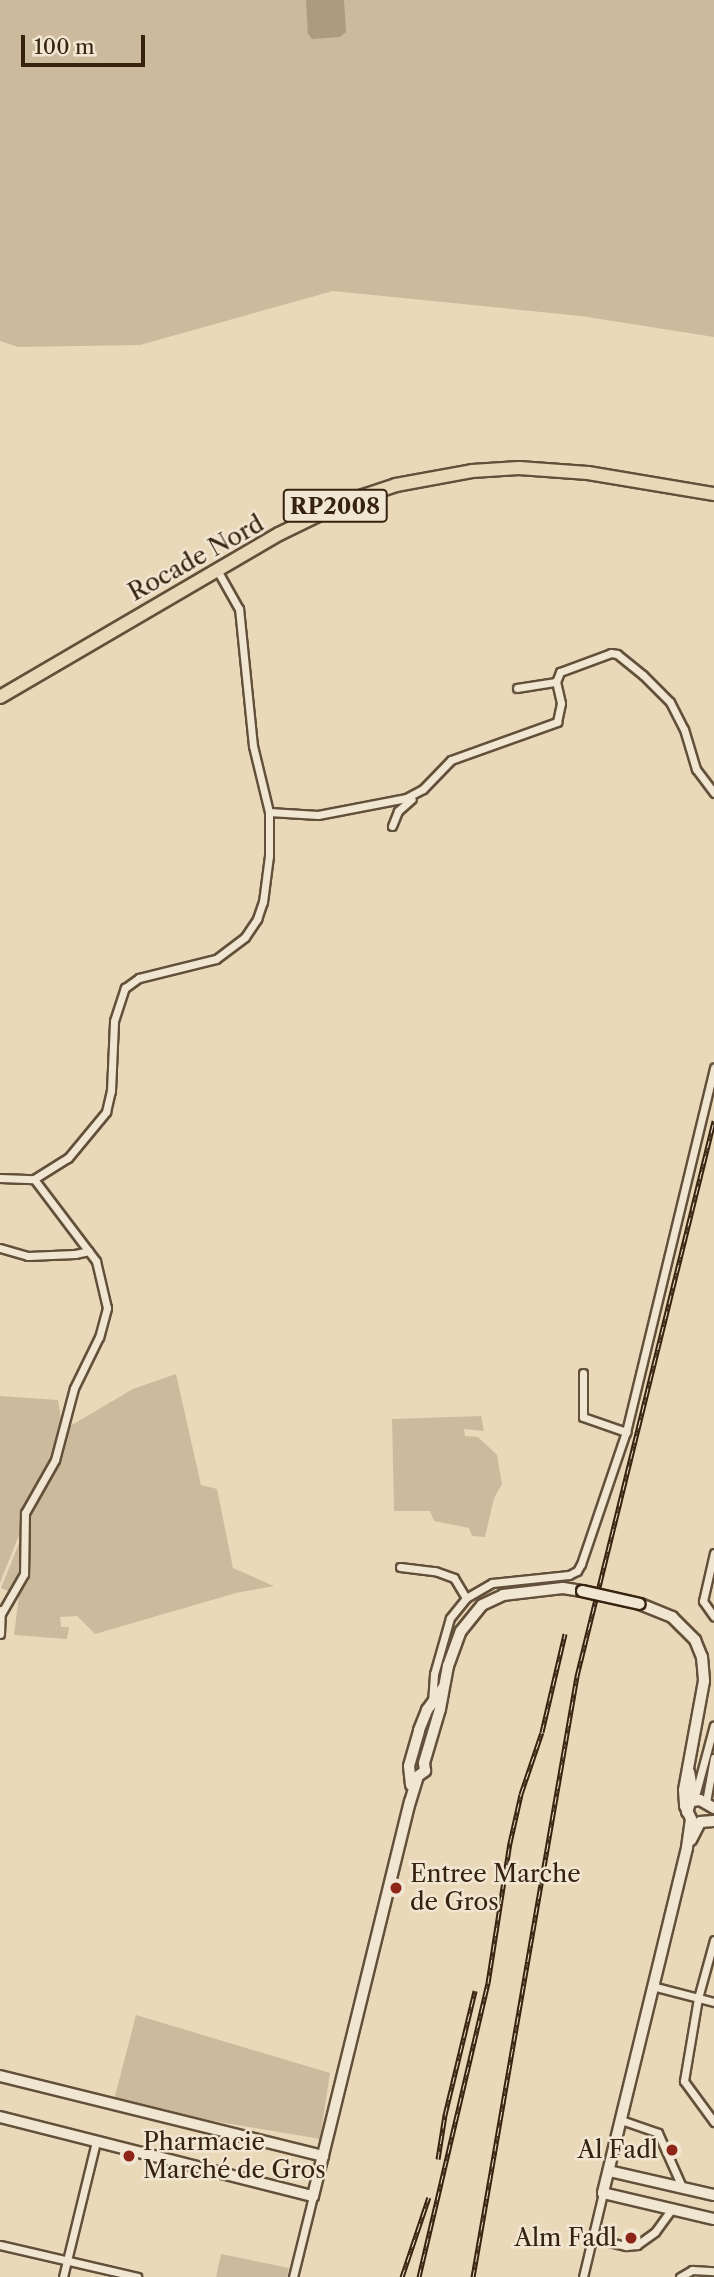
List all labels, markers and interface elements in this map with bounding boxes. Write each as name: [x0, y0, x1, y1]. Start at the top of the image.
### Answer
scale bar: [24, 21, 149, 65]
text: 100 m: [34, 34, 95, 59]
road number: RP2008: [282, 486, 388, 526]
street label: Rocade Nord: [123, 509, 269, 607]
place label: Entree Marche de Gros: [410, 1860, 581, 1916]
marker: Entree Marche de Gros: [388, 1880, 404, 1896]
place label: Pharmacie Marché de Gros: [143, 2128, 326, 2184]
place label: Al Fadl: [578, 2136, 658, 2164]
marker: Al Fadl: [664, 2142, 680, 2158]
marker: Pharmacie Marché de Gros: [121, 2148, 137, 2164]
place label: Alm Fadl: [514, 2224, 617, 2252]
marker: Alm Fadl: [623, 2230, 639, 2246]

